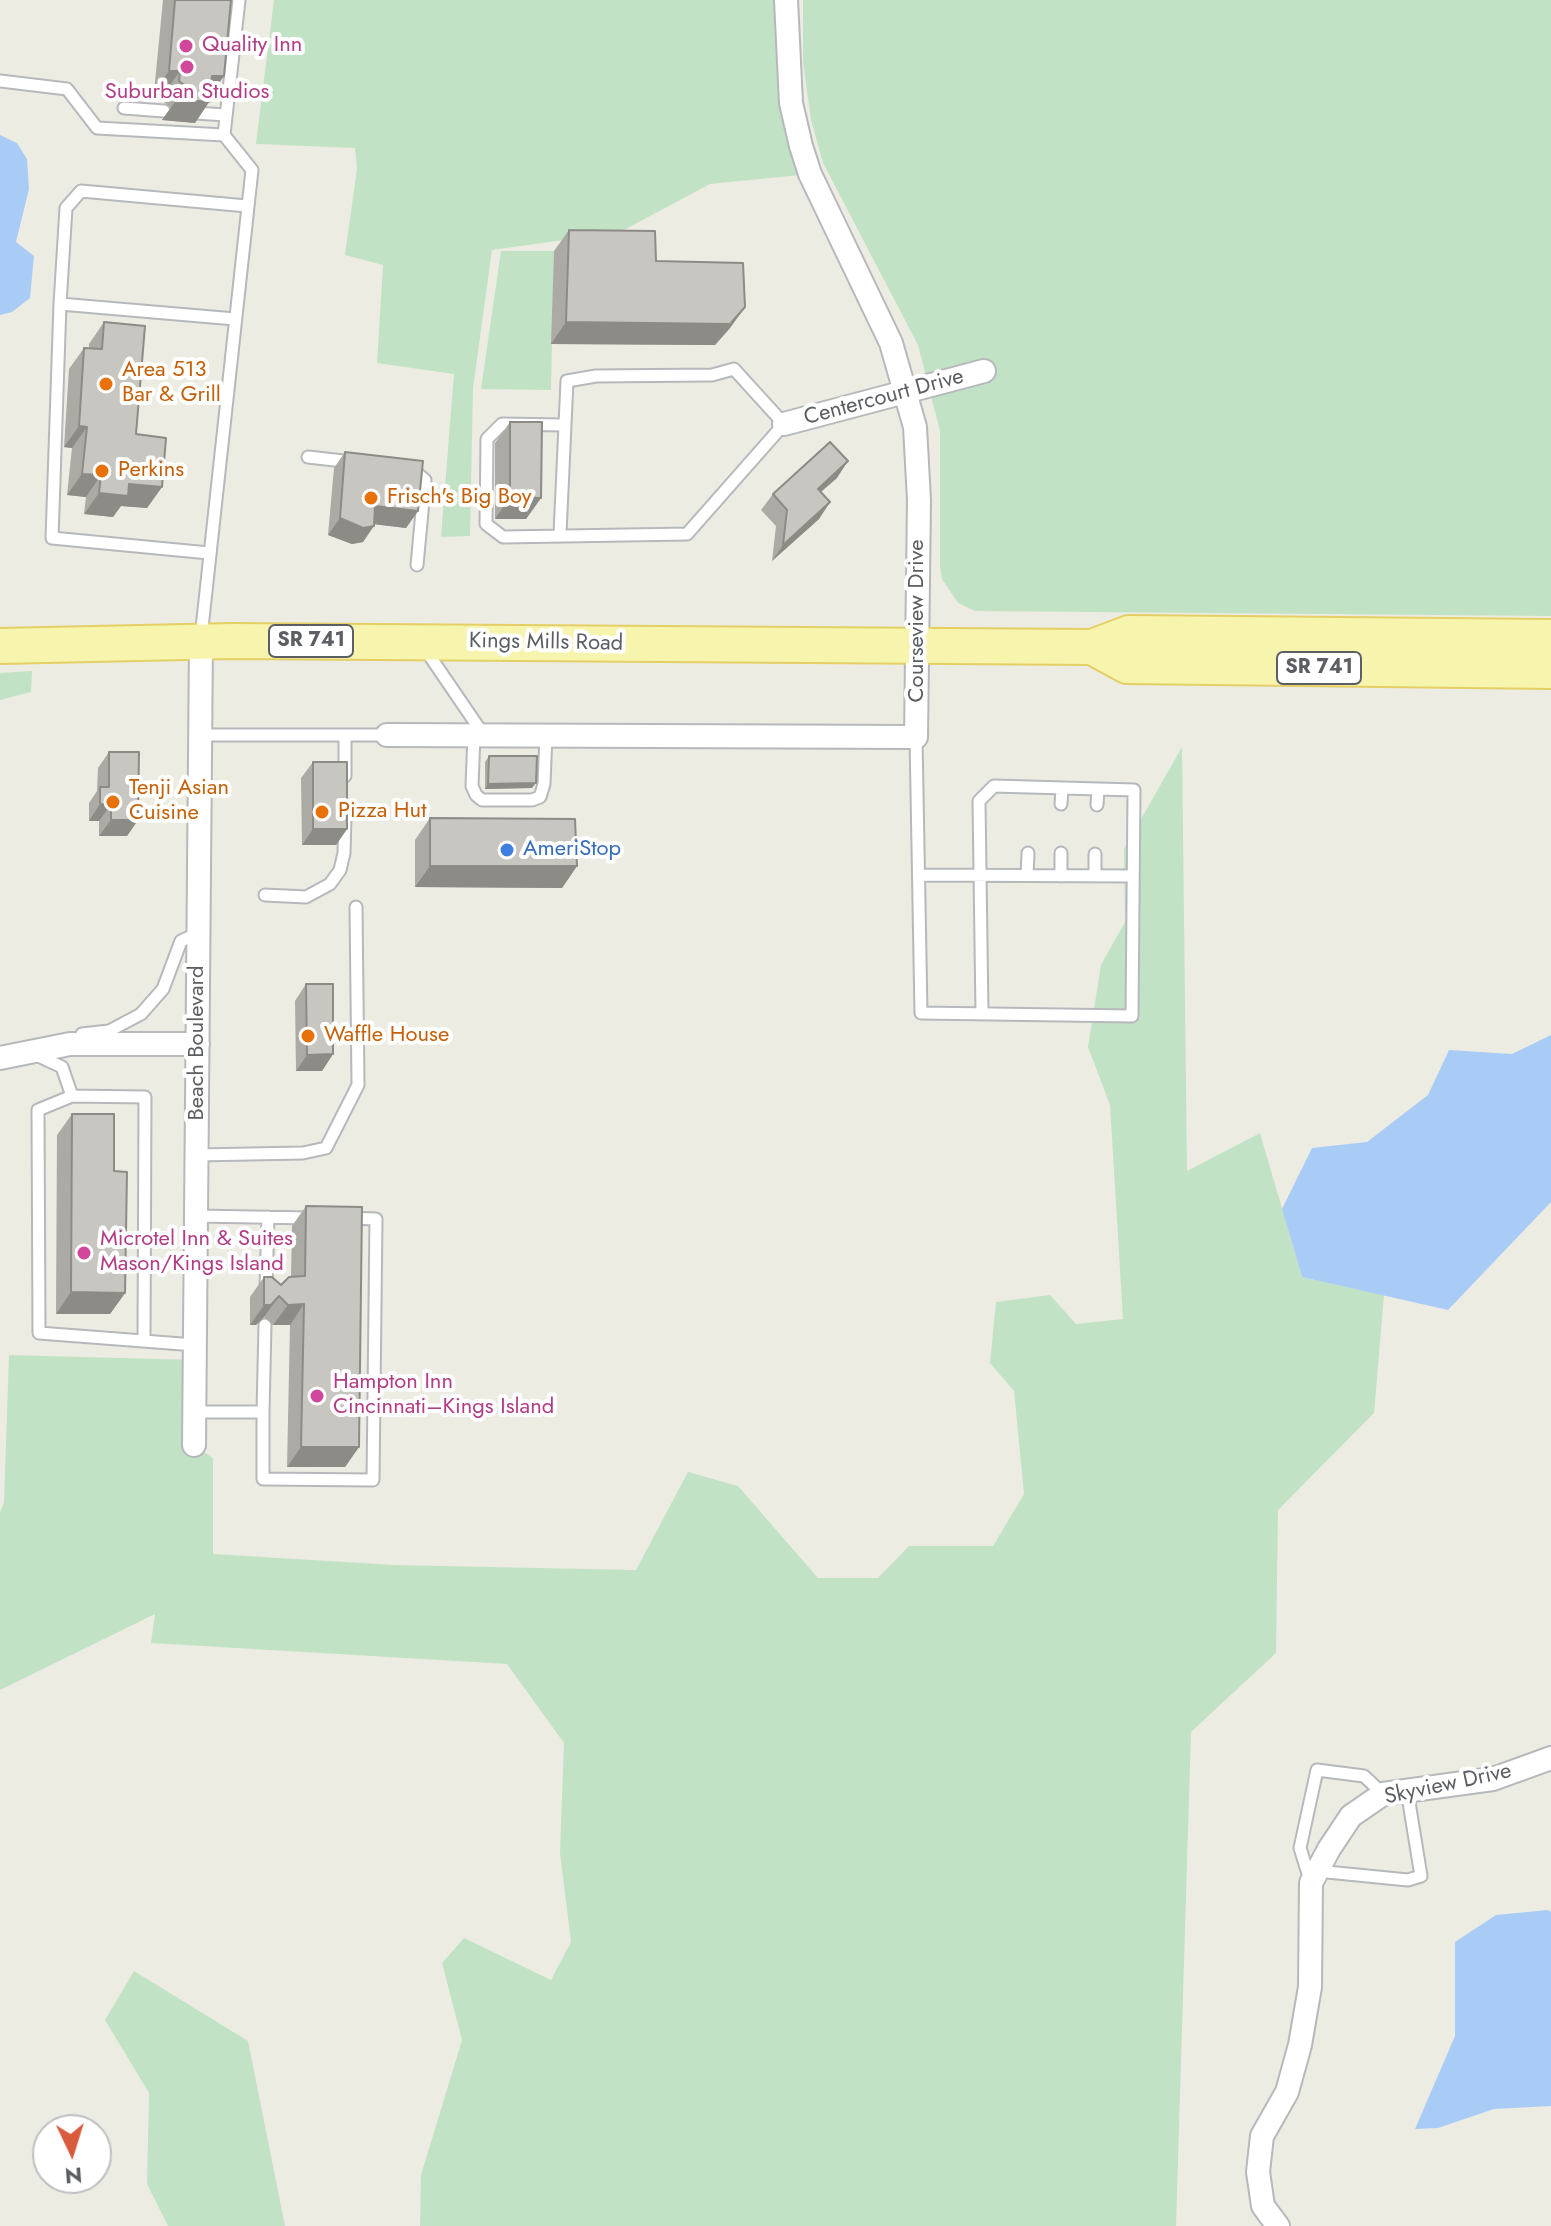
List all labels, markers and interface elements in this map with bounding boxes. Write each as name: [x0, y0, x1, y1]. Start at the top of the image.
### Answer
place label: Quality Inn: [202, 33, 302, 59]
marker: Quality Inn: [177, 37, 195, 55]
marker: Suburban Studios: [178, 58, 196, 76]
place label: Suburban Studios: [105, 80, 269, 106]
place label: Area 513 Bar & Grill: [122, 358, 221, 410]
street label: Centercourt Drive: [801, 364, 967, 432]
marker: Area 513 Bar & Grill: [97, 375, 115, 393]
place label: Perkins: [118, 458, 184, 484]
marker: Perkins: [93, 462, 111, 480]
place label: Frisch's Big Boy: [387, 485, 531, 511]
marker: Frisch's Big Boy: [362, 489, 380, 507]
street label: Courseview Drive: [905, 540, 931, 702]
road number: SR 741: [269, 625, 353, 657]
street label: Kings Mills Road: [469, 628, 623, 658]
road number: SR 741: [1277, 652, 1361, 684]
place label: Tenji Asian Cuisine: [129, 776, 229, 828]
marker: Tenji Asian Cuisine: [104, 793, 122, 811]
place label: Pizza Hut: [338, 799, 426, 825]
marker: Pizza Hut: [313, 803, 331, 821]
place label: AmeriStop: [523, 837, 621, 863]
marker: AmeriStop: [498, 841, 516, 859]
street label: Beach Boulevard: [185, 965, 211, 1121]
place label: Waffle House: [324, 1023, 449, 1049]
marker: Waffle House: [299, 1027, 317, 1045]
place label: Microtel Inn & Suites Mason/Kings Island: [100, 1227, 293, 1278]
marker: Microtel Inn & Suites Mason/Kings Island: [75, 1244, 93, 1262]
place label: Hampton Inn Cincinnati–Kings Island: [333, 1370, 554, 1422]
marker: Hampton Inn Cincinnati–Kings Island: [308, 1387, 326, 1405]
street label: Skyview Drive: [1382, 1759, 1514, 1811]
north arrow: [32, 2114, 112, 2194]
text: N: [64, 2159, 83, 2193]

